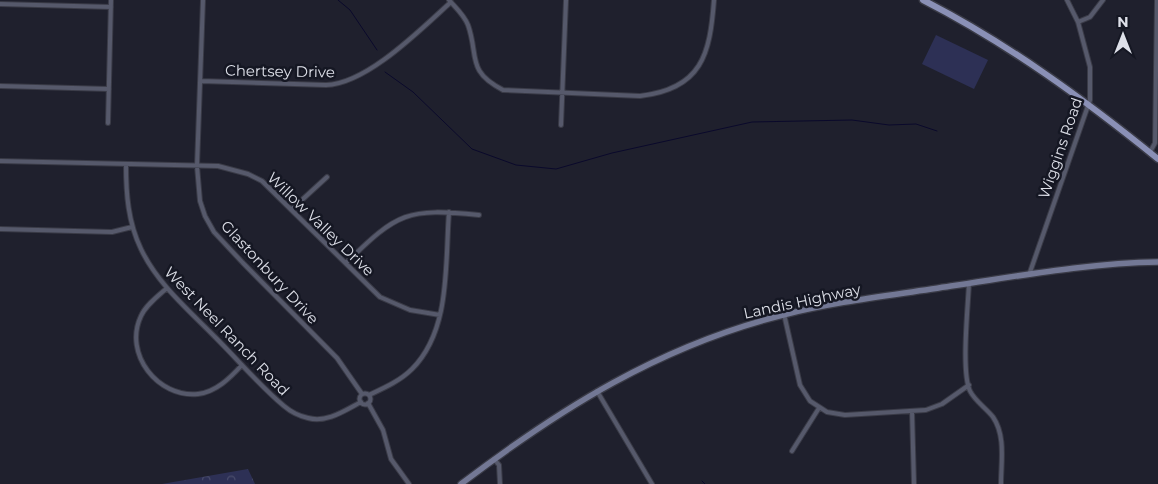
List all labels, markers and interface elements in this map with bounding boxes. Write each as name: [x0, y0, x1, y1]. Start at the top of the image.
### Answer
north arrow: [1098, 10, 1148, 60]
text: N: [1117, 13, 1129, 31]
street label: Chertsey Drive: [225, 61, 335, 81]
street label: Wiggins Road: [1034, 95, 1086, 201]
street label: Willow Valley Drive: [263, 168, 379, 280]
street label: Glastonbury Drive: [217, 216, 323, 328]
street label: West Neel Ranch Road: [160, 263, 294, 399]
street label: Landis Highway: [742, 279, 863, 323]

